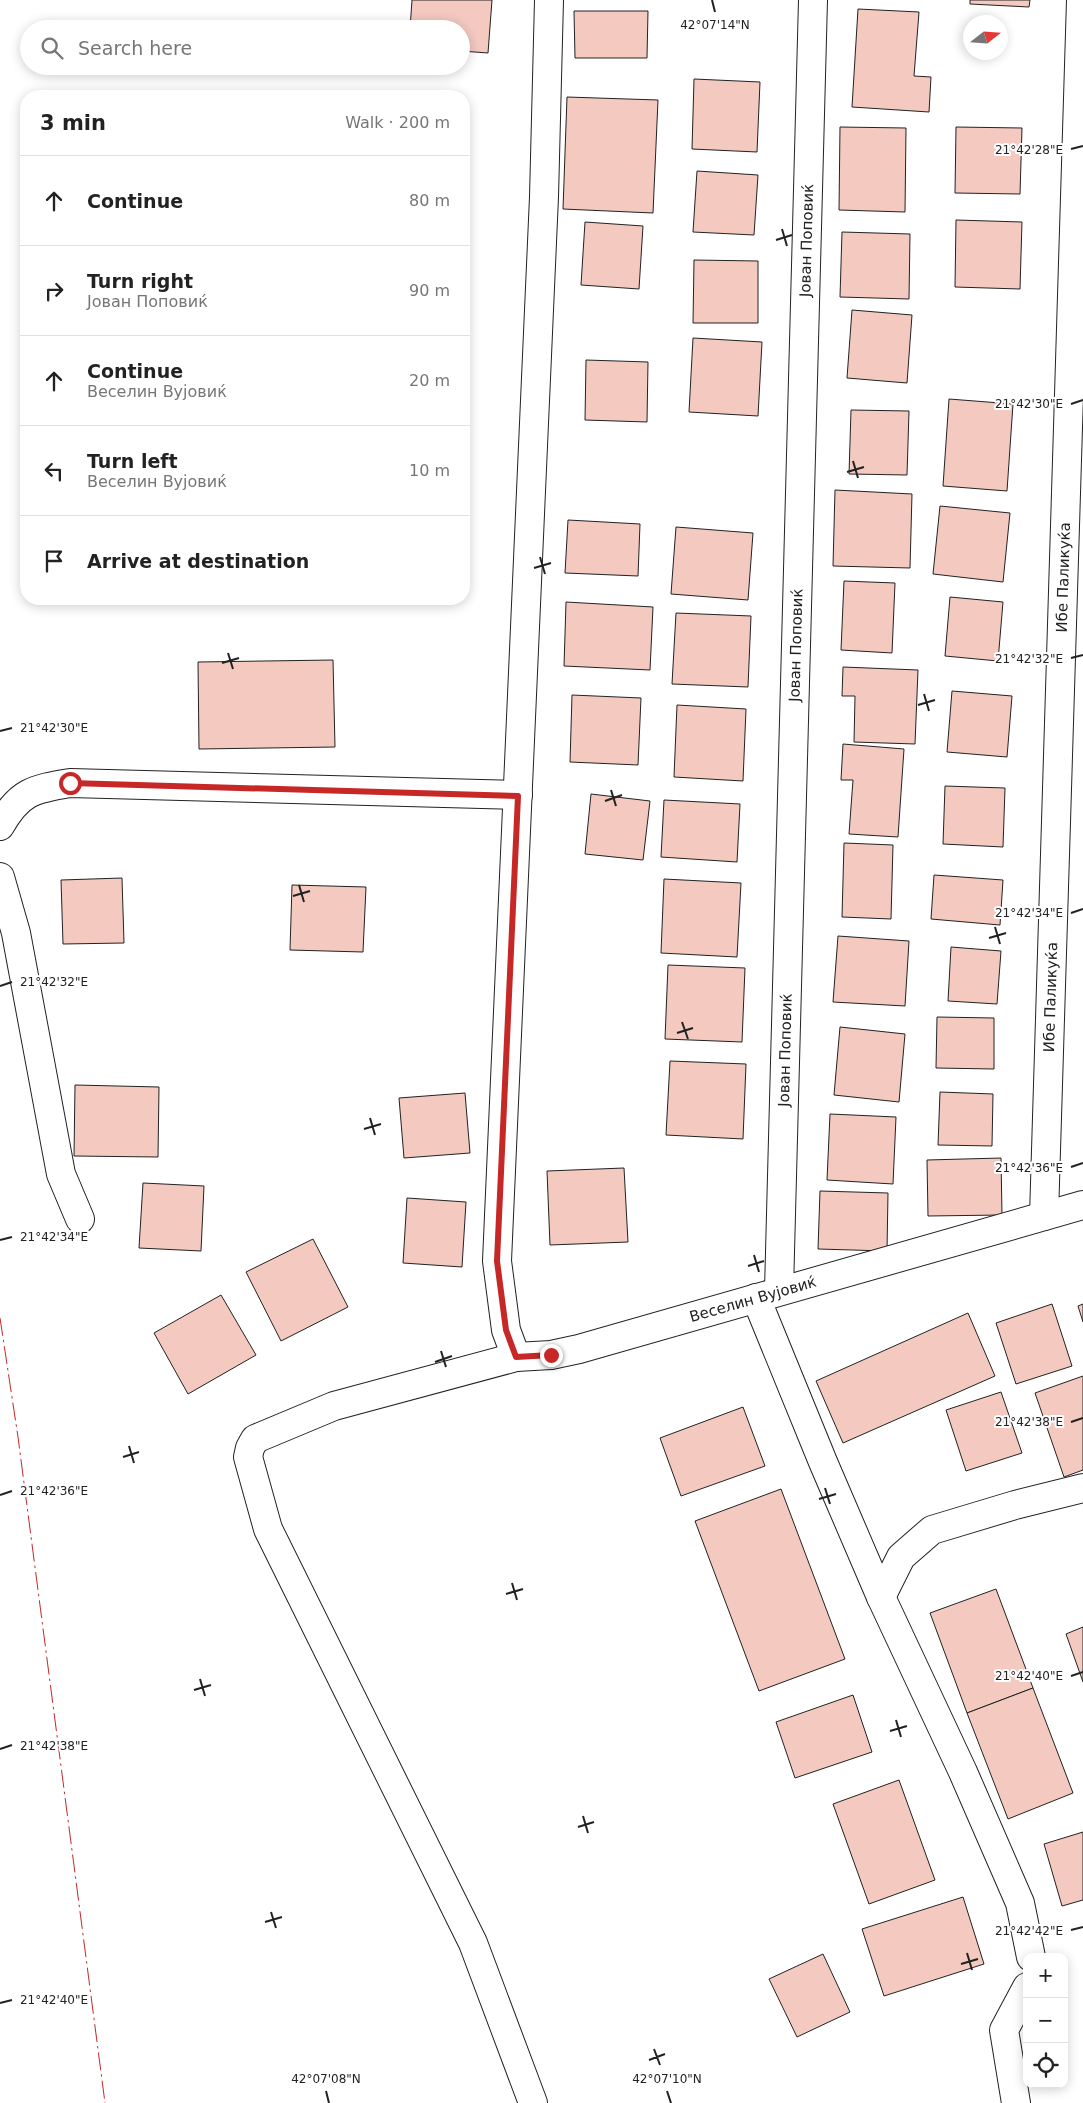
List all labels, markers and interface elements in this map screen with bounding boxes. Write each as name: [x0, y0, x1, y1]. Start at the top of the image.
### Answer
north arrow: [963, 15, 1008, 60]
text: 42°07'14"N: [680, 18, 750, 32]
search box: [20, 20, 470, 75]
icon: search: [38, 34, 66, 62]
text: Search here: [78, 37, 192, 59]
text: 3 min: [40, 111, 106, 135]
text: Walk · 200 m: [345, 113, 450, 132]
text: 21°42'28"E: [995, 143, 1063, 157]
street label: Јован Поповиќ: [796, 183, 817, 298]
icon: ahead: [40, 187, 68, 215]
text: Continue: [87, 190, 183, 212]
text: 80 m: [409, 191, 450, 210]
text: Turn right: [87, 270, 193, 292]
icon: right: [40, 277, 68, 305]
text: 90 m: [409, 281, 450, 300]
text: Јован Поповиќ: [87, 292, 208, 311]
text: Continue: [87, 360, 183, 382]
icon: ahead: [40, 367, 68, 395]
text: 20 m: [409, 371, 450, 390]
text: Веселин Вујовиќ: [87, 382, 227, 401]
text: 21°42'30"E: [995, 397, 1063, 411]
text: Turn left: [87, 450, 178, 472]
icon: left: [40, 457, 68, 485]
text: 10 m: [409, 461, 450, 480]
text: Веселин Вујовиќ: [87, 472, 227, 491]
street label: Ибе Паликуќа: [1053, 522, 1074, 633]
icon: arrive: [40, 547, 68, 575]
text: Arrive at destination: [87, 550, 309, 572]
street label: Јован Поповиќ: [785, 588, 806, 703]
text: 21°42'32"E: [995, 652, 1063, 666]
text: 21°42'30"E: [20, 721, 88, 735]
route start: [59, 772, 82, 795]
text: 21°42'34"E: [995, 906, 1063, 920]
street label: Ибе Паликуќа: [1040, 942, 1061, 1053]
text: 21°42'32"E: [20, 975, 88, 989]
street label: Јован Поповиќ: [775, 993, 796, 1108]
text: 21°42'36"E: [995, 1161, 1063, 1175]
text: 21°42'34"E: [20, 1230, 88, 1244]
street label: Веселин Вујовиќ: [687, 1273, 818, 1326]
route end: [540, 1344, 563, 1367]
text: 21°42'38"E: [995, 1415, 1063, 1429]
text: 21°42'36"E: [20, 1484, 88, 1498]
text: 21°42'40"E: [995, 1669, 1063, 1683]
text: 21°42'38"E: [20, 1739, 88, 1753]
text: 21°42'42"E: [995, 1924, 1063, 1938]
map controls: [1023, 1953, 1068, 2088]
button: +: [1023, 1953, 1068, 1998]
text: 21°42'40"E: [20, 1993, 88, 2007]
button: −: [1023, 1998, 1068, 2043]
button: locate: [1023, 2043, 1068, 2088]
text: 42°07'08"N: [291, 2072, 361, 2086]
text: 42°07'10"N: [632, 2072, 702, 2086]

